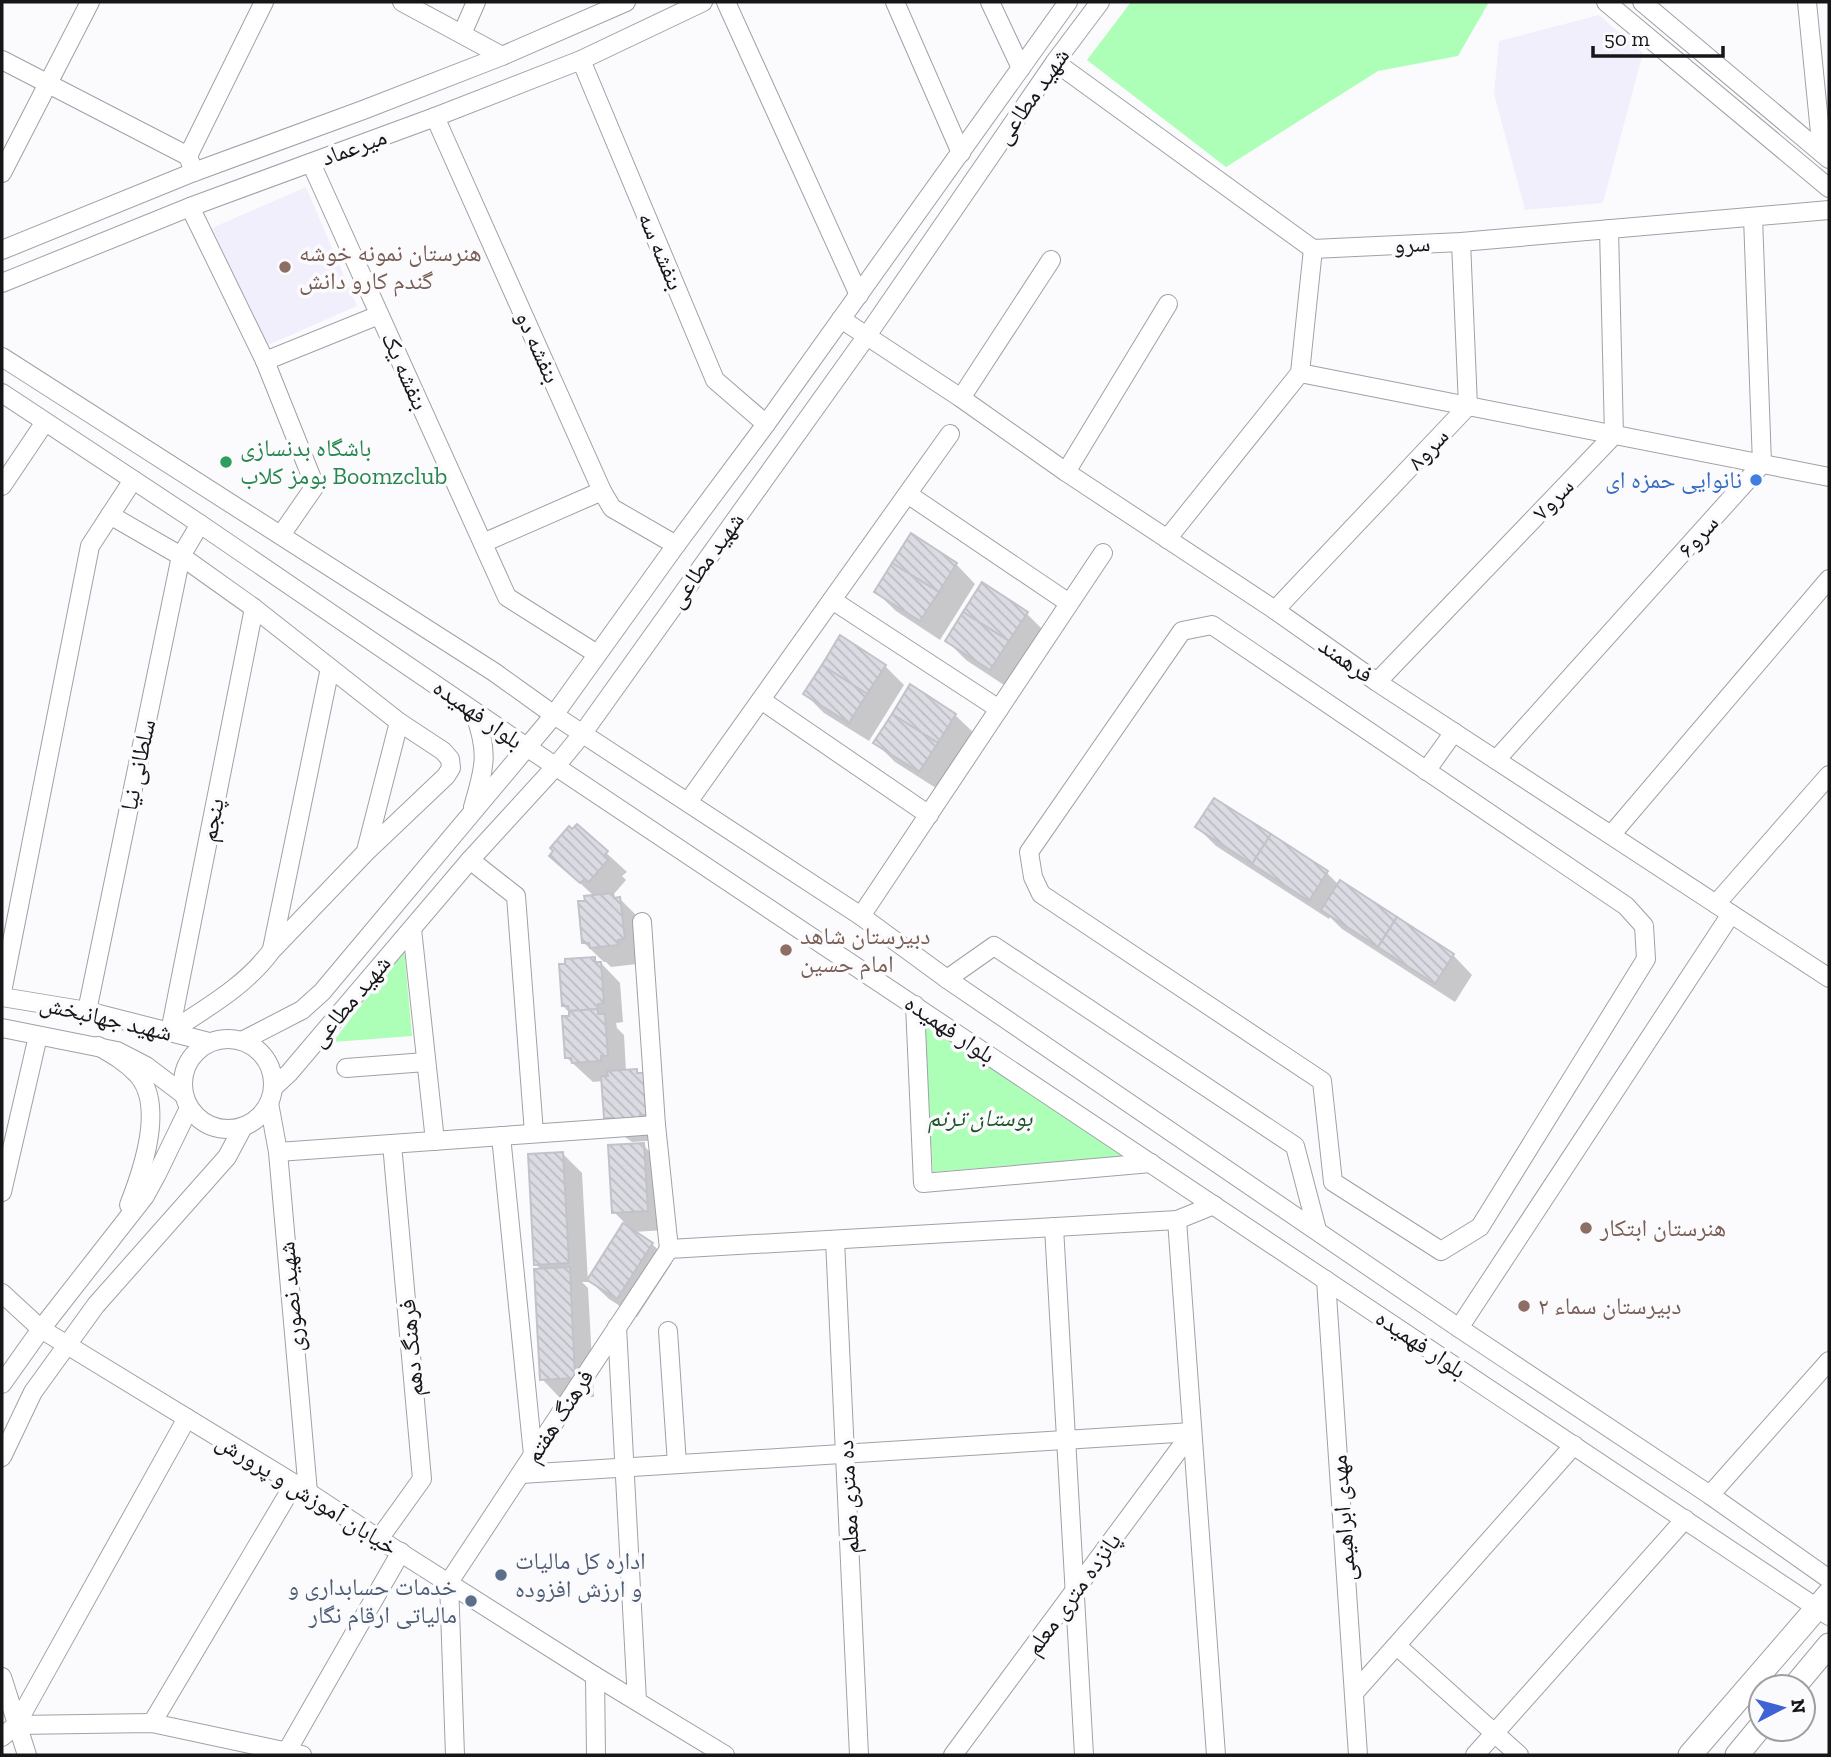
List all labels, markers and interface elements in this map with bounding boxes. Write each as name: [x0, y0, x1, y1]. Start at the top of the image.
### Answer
scale bar: [1593, 14, 1722, 58]
text: 50 m: [1604, 26, 1650, 51]
street label: شهید مطاعی: [988, 42, 1075, 150]
street label: میرعماد: [317, 121, 390, 172]
street label: بنفشه سه: [632, 208, 691, 294]
street label: سرو: [1393, 228, 1431, 259]
place label: هنرستان نمونه خوشه گندم کارو دانش: [299, 238, 482, 297]
marker: هنرستان نمونه خوشه گندم کارو دانش: [277, 259, 293, 275]
street label: بنفشه دو: [510, 306, 567, 388]
street label: بنفشه یک: [376, 327, 435, 414]
street label: سرو۸: [1401, 421, 1454, 476]
place label: باشگاه بدنسازی بومز کلاب Boomzclub: [240, 433, 447, 490]
marker: باشگاه بدنسازی بومز کلاب Boomzclub: [218, 454, 234, 470]
place label: نانوایی حمزه ای: [1605, 465, 1742, 494]
street label: سرو۷: [1526, 471, 1580, 526]
marker: نانوایی حمزه ای: [1748, 472, 1764, 488]
street label: شهید مطاعی: [661, 506, 750, 613]
street label: سرو۶: [1671, 508, 1724, 563]
street label: فرهمند: [1313, 630, 1379, 689]
street label: بلوار فهمیده: [428, 672, 529, 755]
street label: سلطانی نیا: [114, 717, 161, 813]
street label: پنجم: [193, 796, 232, 845]
place label: دبیرستان شاهد امام حسین: [800, 921, 930, 980]
marker: دبیرستان شاهد امام حسین: [778, 942, 794, 958]
street label: شهید مطاعی: [303, 949, 396, 1053]
street label: شهید جهانبخش: [37, 988, 175, 1047]
street label: بلوار فهمیده: [899, 988, 1001, 1069]
park label: بوستان ترنم: [928, 1103, 1033, 1134]
place label: هنرستان ابتکار: [1599, 1213, 1726, 1242]
marker: هنرستان ابتکار: [1578, 1220, 1594, 1236]
street label: شهید نصوری: [271, 1240, 310, 1354]
place label: دبیرستان سماء ٢: [1538, 1291, 1681, 1320]
street label: فرهنگ دهم: [392, 1298, 431, 1398]
marker: دبیرستان سماء ٢: [1516, 1298, 1532, 1314]
street label: بلوار فهمیده: [1370, 1303, 1472, 1384]
street label: فرهنگ هفتم: [518, 1363, 601, 1469]
street label: خیابان آموزش و پرورش: [211, 1426, 403, 1561]
street label: ده متری معلم: [830, 1439, 867, 1555]
street label: مهدی ابراهیمی: [1324, 1454, 1361, 1582]
street label: پانزده متری معلم: [1018, 1527, 1128, 1662]
place label: اداره کل مالیات و ارزش افزوده: [515, 1546, 646, 1603]
marker: اداره کل مالیات و ارزش افزوده: [493, 1567, 509, 1583]
place label: خدمات حسابداری و مالیاتی ارقام نگار: [288, 1572, 457, 1631]
marker: خدمات حسابداری و مالیاتی ارقام نگار: [463, 1593, 479, 1609]
north arrow: [1747, 1673, 1817, 1743]
text: N: [1786, 1698, 1811, 1715]

